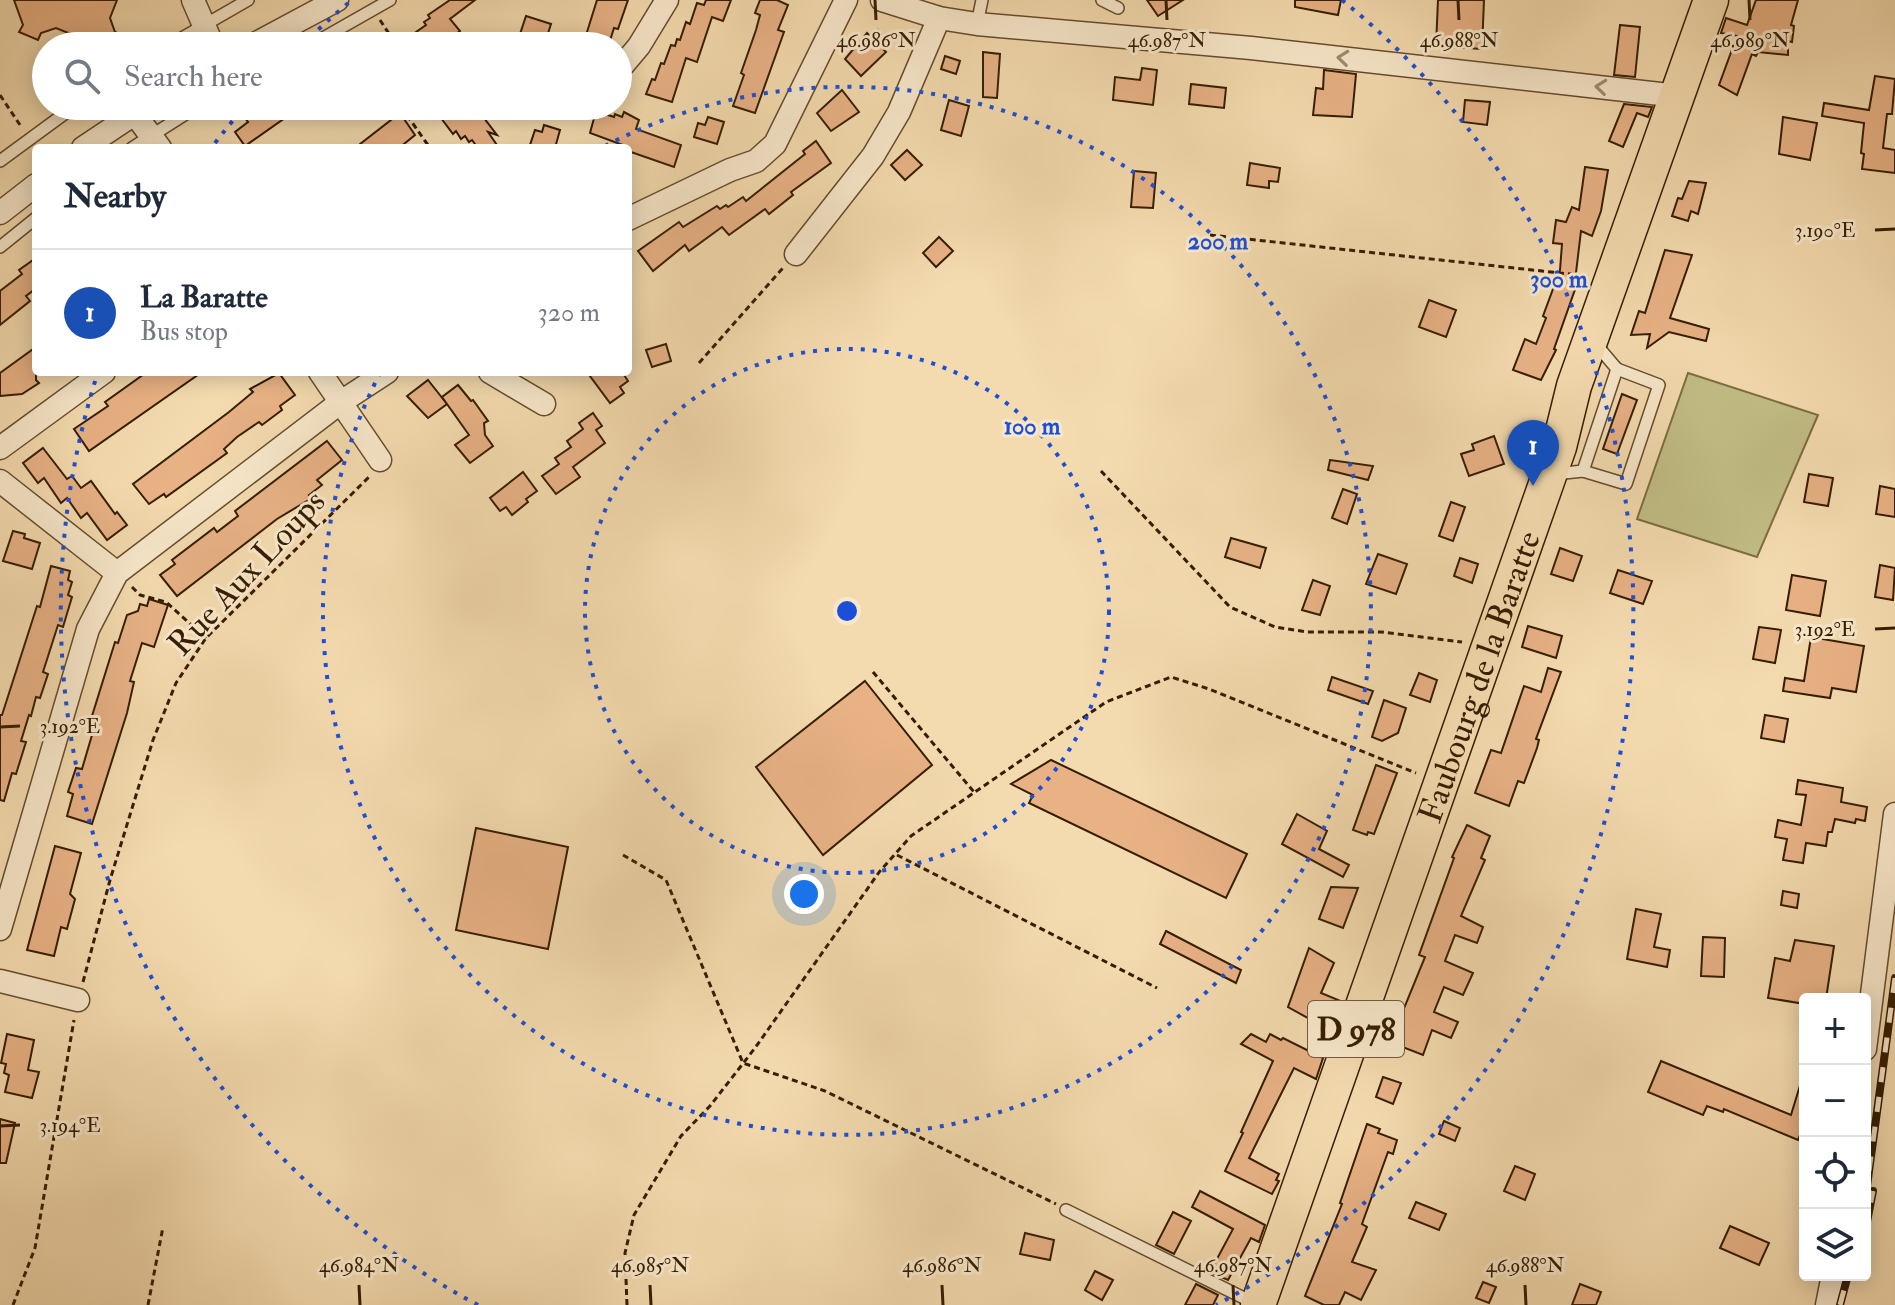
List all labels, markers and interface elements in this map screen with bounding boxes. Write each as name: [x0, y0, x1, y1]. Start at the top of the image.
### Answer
text: 46.986°N: [836, 28, 916, 53]
text: 46.987°N: [1128, 28, 1206, 53]
text: 46.988°N: [1420, 28, 1498, 53]
text: 46.989°N: [1710, 28, 1790, 53]
search box: [32, 32, 632, 120]
one-way arrow: [1336, 50, 1349, 67]
icon: search: [60, 54, 104, 98]
text: Search here: [124, 58, 263, 95]
one-way arrow: [1594, 79, 1607, 96]
text: Nearby: [64, 175, 166, 218]
text: 3.190°E: [1795, 218, 1855, 243]
text: 200 m: [1188, 226, 1249, 257]
text: 300 m: [1530, 264, 1588, 295]
text: La Baratte: [140, 279, 268, 316]
text: 1: [85, 297, 95, 329]
text: 320 m: [538, 297, 600, 329]
text: Bus stop: [140, 316, 228, 348]
text: 100 m: [1004, 411, 1061, 442]
pin: 1: [1507, 420, 1559, 486]
street label: Rue Aux Loups: [159, 481, 335, 665]
street label: Faubourg de la Baratte: [1409, 525, 1551, 829]
centre of rings: [833, 597, 861, 625]
text: 3.192°E: [1795, 617, 1855, 642]
text: 3.192°E: [40, 714, 100, 739]
your location: [784, 874, 824, 914]
map controls: [1799, 993, 1871, 1281]
button: +: [1799, 993, 1871, 1065]
road number: D 978: [1308, 1001, 1404, 1057]
button: −: [1799, 1065, 1871, 1137]
text: 3.194°E: [39, 1113, 101, 1138]
button: locate: [1799, 1137, 1871, 1209]
button: layers: [1799, 1209, 1871, 1281]
text: 46.984°N: [319, 1253, 399, 1278]
text: 46.985°N: [611, 1253, 689, 1278]
text: 46.986°N: [902, 1253, 982, 1278]
text: 46.987°N: [1194, 1253, 1272, 1278]
text: 46.988°N: [1486, 1253, 1564, 1278]

